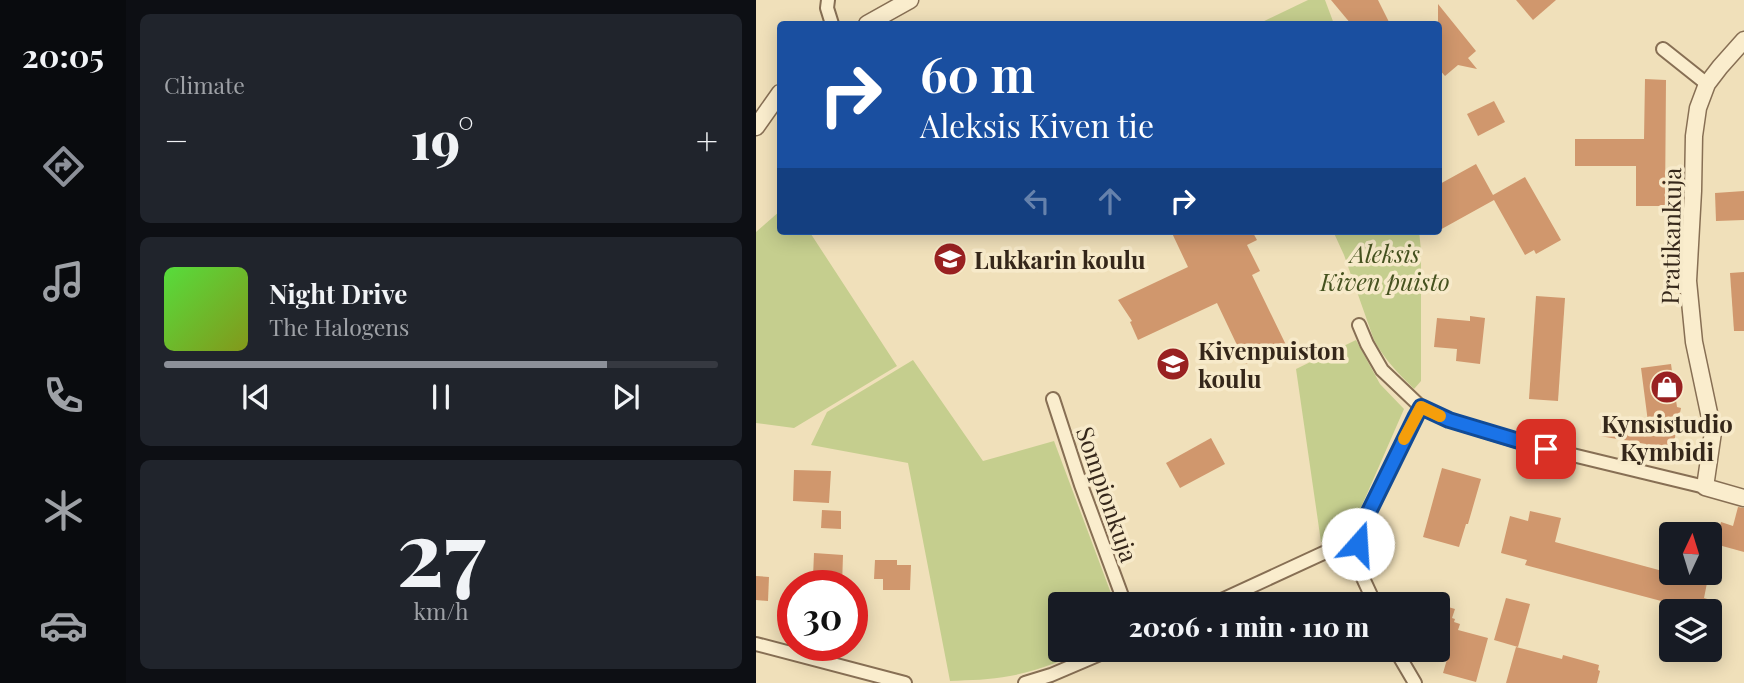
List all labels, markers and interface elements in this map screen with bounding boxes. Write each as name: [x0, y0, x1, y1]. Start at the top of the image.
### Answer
text: 20:05: [22, 33, 104, 76]
text: 60 m: [920, 40, 1035, 105]
icon: right: [805, 49, 896, 140]
text: Climate: [164, 69, 245, 100]
text: Aleksis Kiven tie: [920, 103, 1154, 146]
text: 19°: [411, 104, 474, 173]
text: −: [164, 114, 189, 165]
text: +: [696, 114, 718, 165]
icon: directions: [39, 142, 88, 191]
street label: Pratikankuja: [1653, 167, 1687, 305]
icon: left: [1018, 182, 1056, 220]
icon: ahead: [1091, 182, 1129, 220]
icon: right: [1164, 182, 1202, 220]
park label: Aleksis Kiven puisto: [1319, 237, 1450, 297]
school or university icon: Lukkarin koulu: [931, 240, 969, 278]
place label: Lukkarin koulu: [974, 243, 1146, 275]
icon: music: [39, 257, 88, 306]
text: Night Drive: [269, 276, 407, 311]
text: The Halogens: [269, 311, 409, 342]
place label: Kivenpuiston koulu: [1198, 334, 1346, 394]
school or university icon: Kivenpuiston koulu: [1154, 345, 1192, 383]
shop icon: Kynsistudio Kymbidi: [1648, 368, 1686, 406]
icon: phone: [39, 371, 88, 420]
icon: previous: [237, 378, 275, 416]
icon: pause: [422, 378, 460, 416]
icon: next: [607, 378, 645, 416]
place label: Kynsistudio Kymbidi: [1601, 407, 1733, 467]
pin: [1516, 419, 1576, 479]
street label: Sompionkuja: [1070, 422, 1146, 566]
icon: arrive: [1527, 430, 1565, 468]
icon: climate: [39, 486, 88, 535]
text: 27: [397, 489, 486, 610]
position arrow: [1321, 507, 1395, 581]
north arrow: [1659, 522, 1722, 584]
map controls: [1659, 522, 1722, 662]
speed limit sign: 30: [777, 570, 868, 661]
text: km/h: [413, 595, 469, 626]
button: layers: [1659, 599, 1722, 662]
icon: car: [39, 601, 88, 650]
text: 20:06 · 1 min · 110 m: [1129, 609, 1369, 644]

